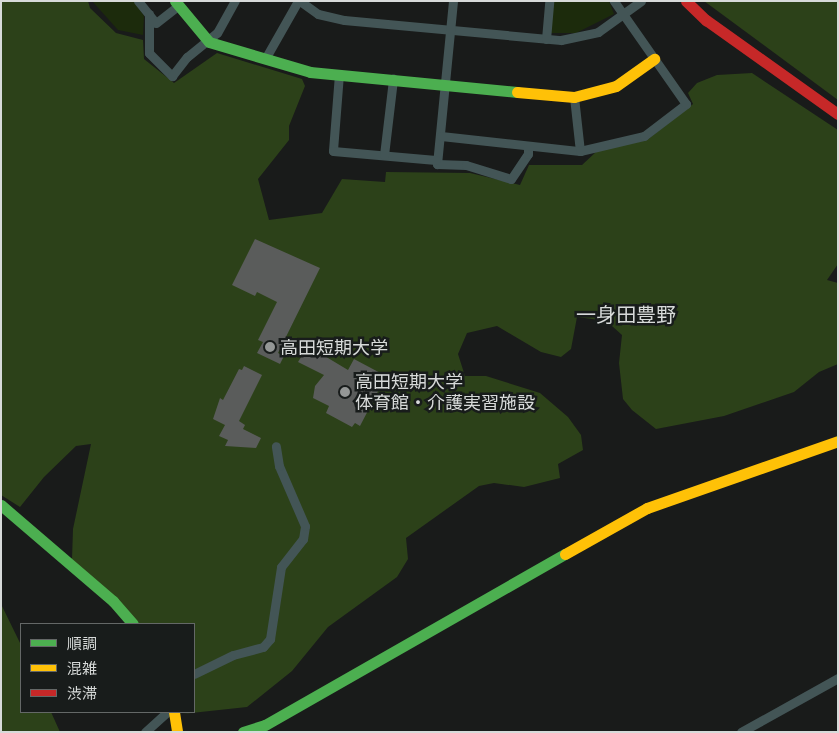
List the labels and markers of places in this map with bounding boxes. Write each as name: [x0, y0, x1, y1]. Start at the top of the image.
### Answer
place label: 高田短期大学: [280, 336, 388, 358]
marker: 高田短期大学: [264, 341, 276, 353]
place label: 高田短期大学 体育館・介護実習施設: [355, 371, 535, 414]
marker: 高田短期大学 体育館・介護実習施設: [339, 386, 351, 398]

